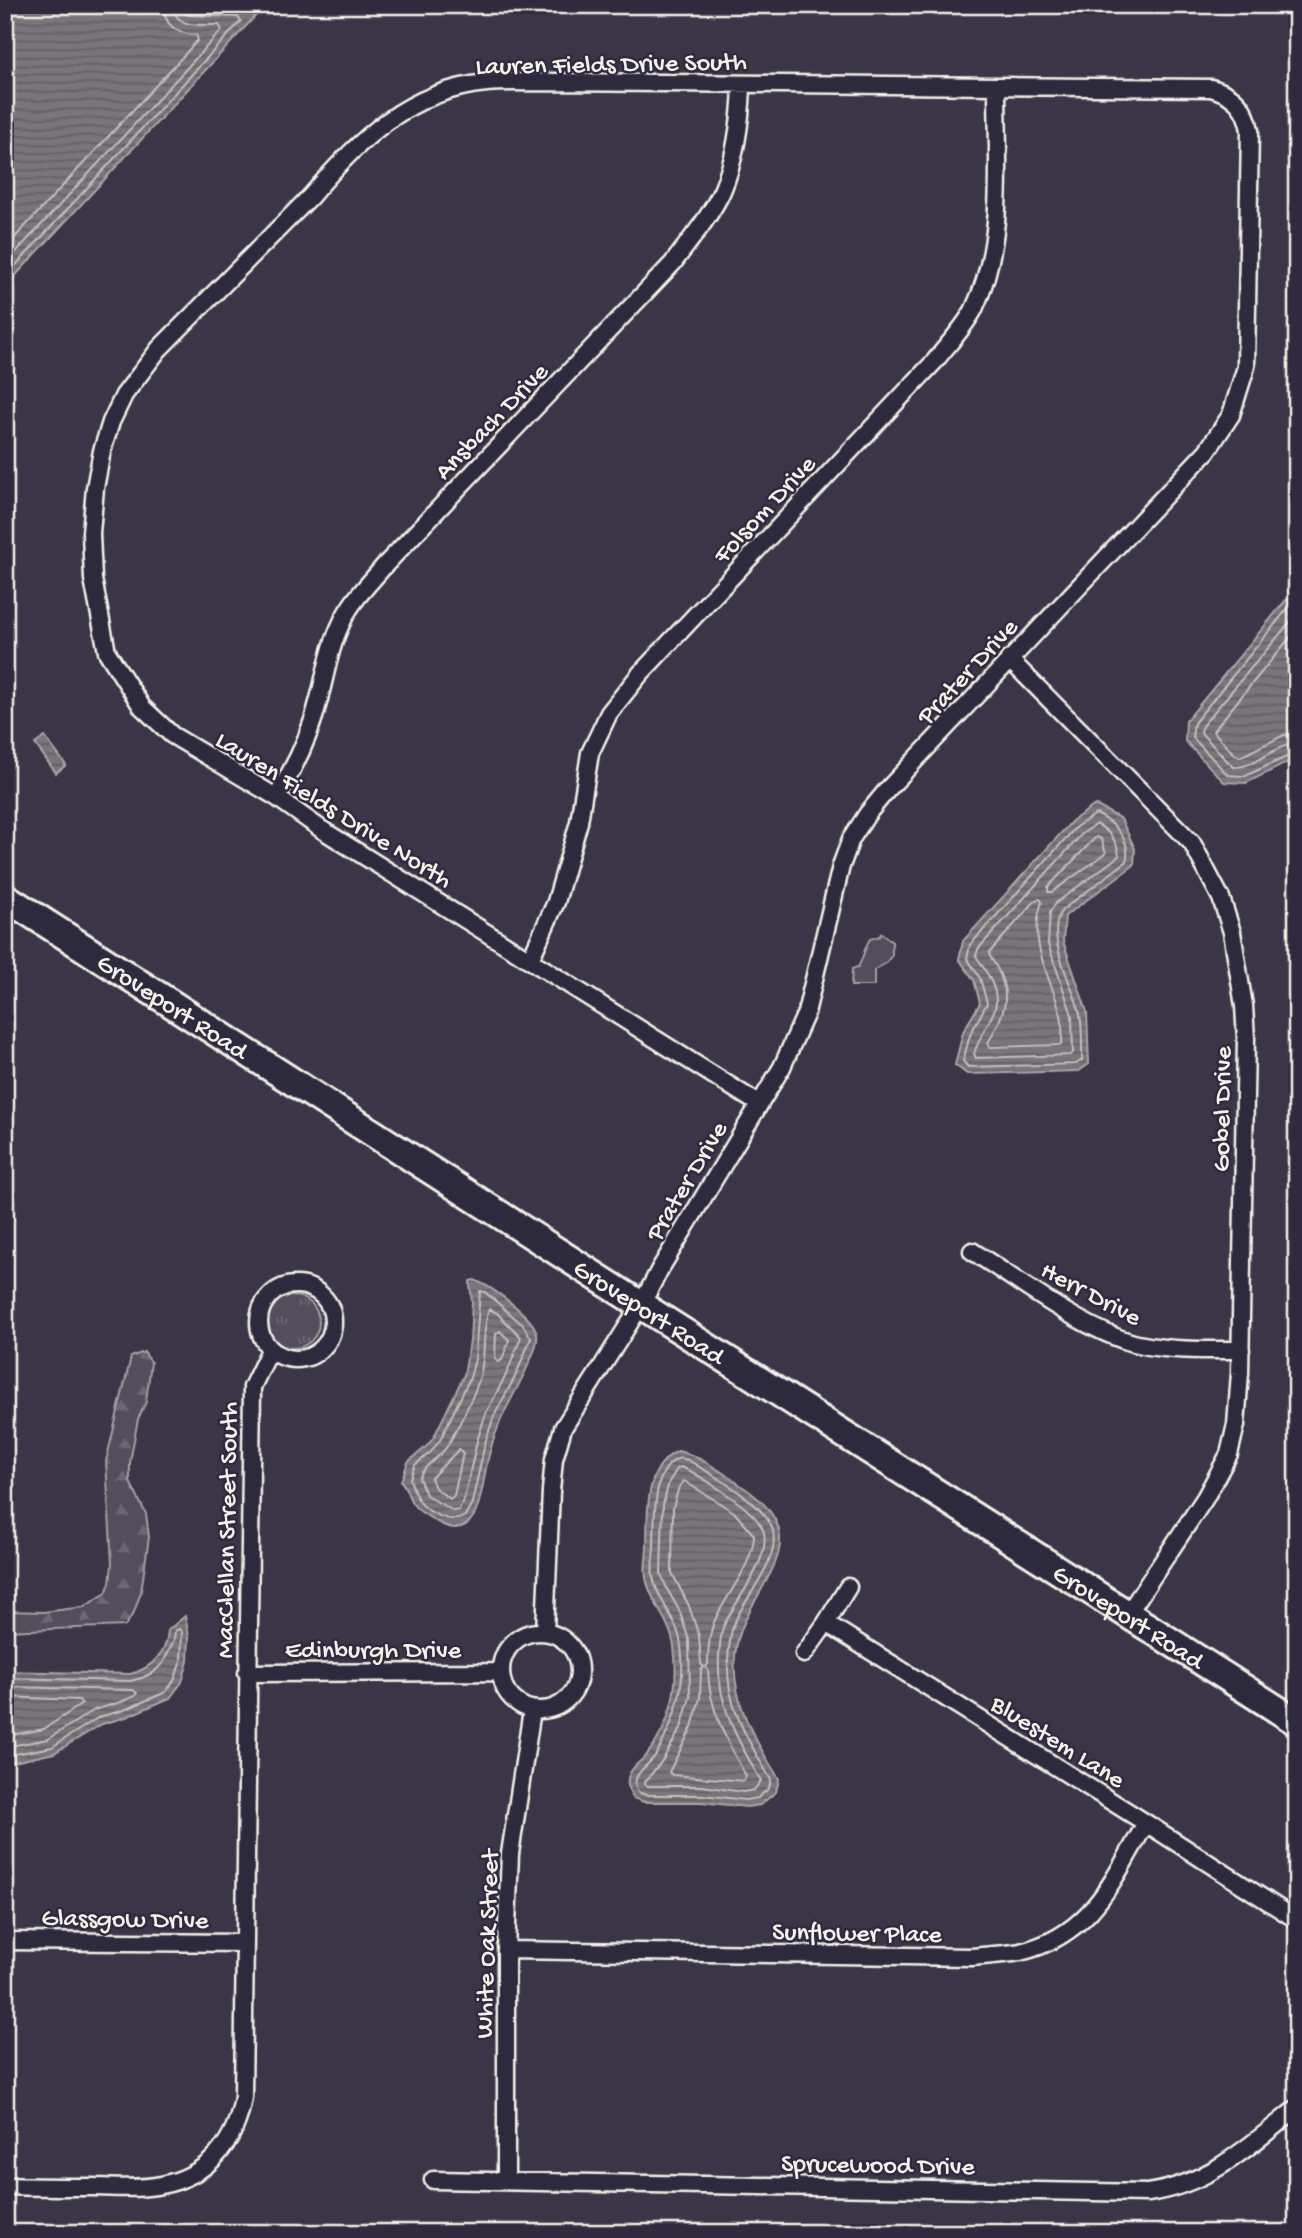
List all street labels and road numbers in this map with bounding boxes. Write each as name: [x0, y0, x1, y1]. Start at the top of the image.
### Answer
street label: Lauren Fields Drive South: [475, 49, 747, 84]
street label: Ansbach Drive: [430, 358, 557, 488]
street label: Folsom Drive: [708, 450, 825, 572]
street label: Prater Drive: [912, 613, 1027, 733]
street label: Lauren Fields Drive North: [208, 726, 457, 897]
street label: Groveport Road: [90, 949, 254, 1070]
street label: Gobel Drive: [1208, 1045, 1241, 1172]
street label: Prater Drive: [641, 1116, 737, 1249]
street label: Groveport Road: [566, 1255, 730, 1375]
street label: Herr Drive: [1034, 1257, 1146, 1336]
street label: MacClellan Street South: [212, 1401, 247, 1659]
street label: Groveport Road: [1045, 1560, 1210, 1680]
street label: Edinburgh Drive: [285, 1637, 462, 1668]
street label: Bluestem Lane: [983, 1690, 1130, 1798]
street label: White Oak Street: [471, 1847, 508, 2039]
street label: Glassgow Drive: [41, 1905, 209, 1938]
street label: Sunflower Place: [772, 1919, 942, 1952]
street label: Sprucewood Drive: [781, 2150, 976, 2185]

